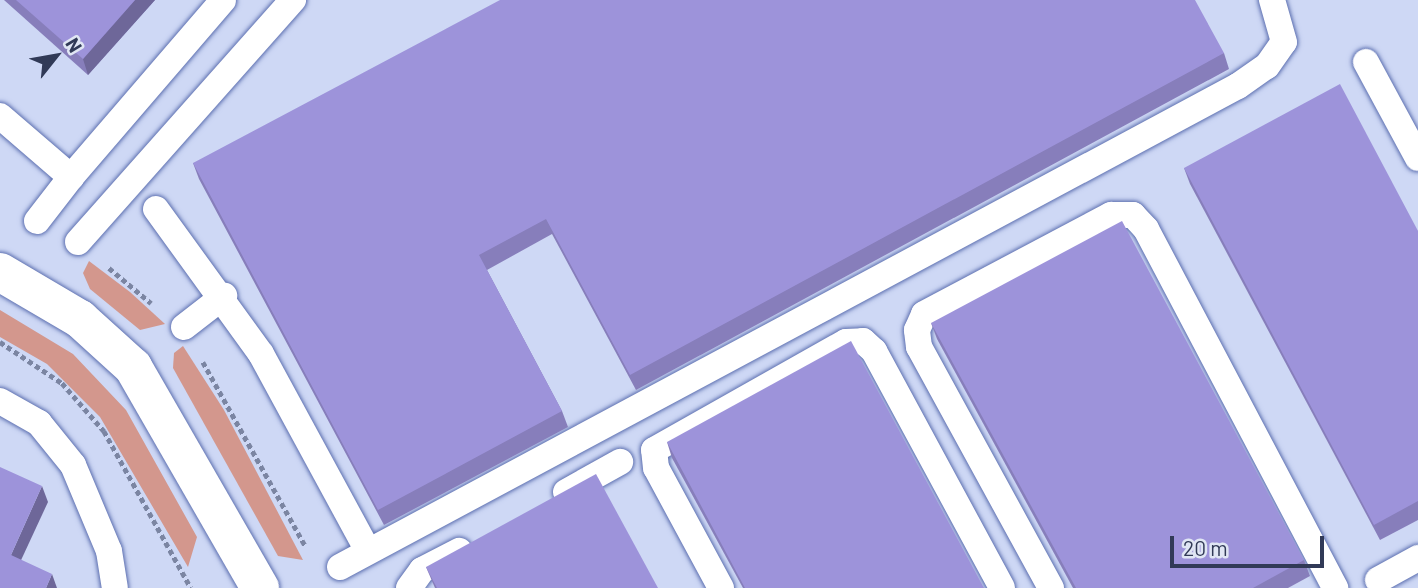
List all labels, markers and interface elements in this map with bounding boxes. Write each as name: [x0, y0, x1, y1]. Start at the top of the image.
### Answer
north arrow: [21, 21, 91, 91]
text: N: [61, 34, 88, 56]
scale bar: [1173, 522, 1327, 566]
text: 20 m: [1183, 535, 1228, 560]

